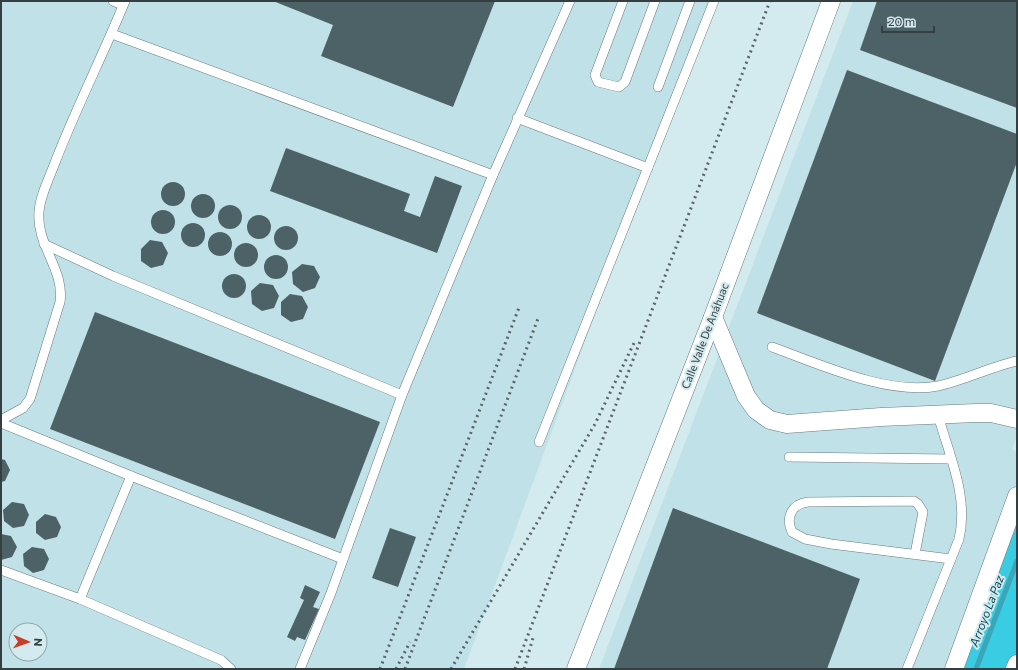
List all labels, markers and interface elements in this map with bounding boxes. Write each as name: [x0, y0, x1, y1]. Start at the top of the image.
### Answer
scale bar: [882, 8, 934, 34]
text: 20 m: [888, 14, 915, 28]
street label: Calle Valle De Anáhuac: [678, 281, 731, 391]
water label: Arroyo La Paz: [966, 573, 1006, 649]
north arrow: [8, 622, 48, 662]
text: N: [32, 638, 45, 647]

